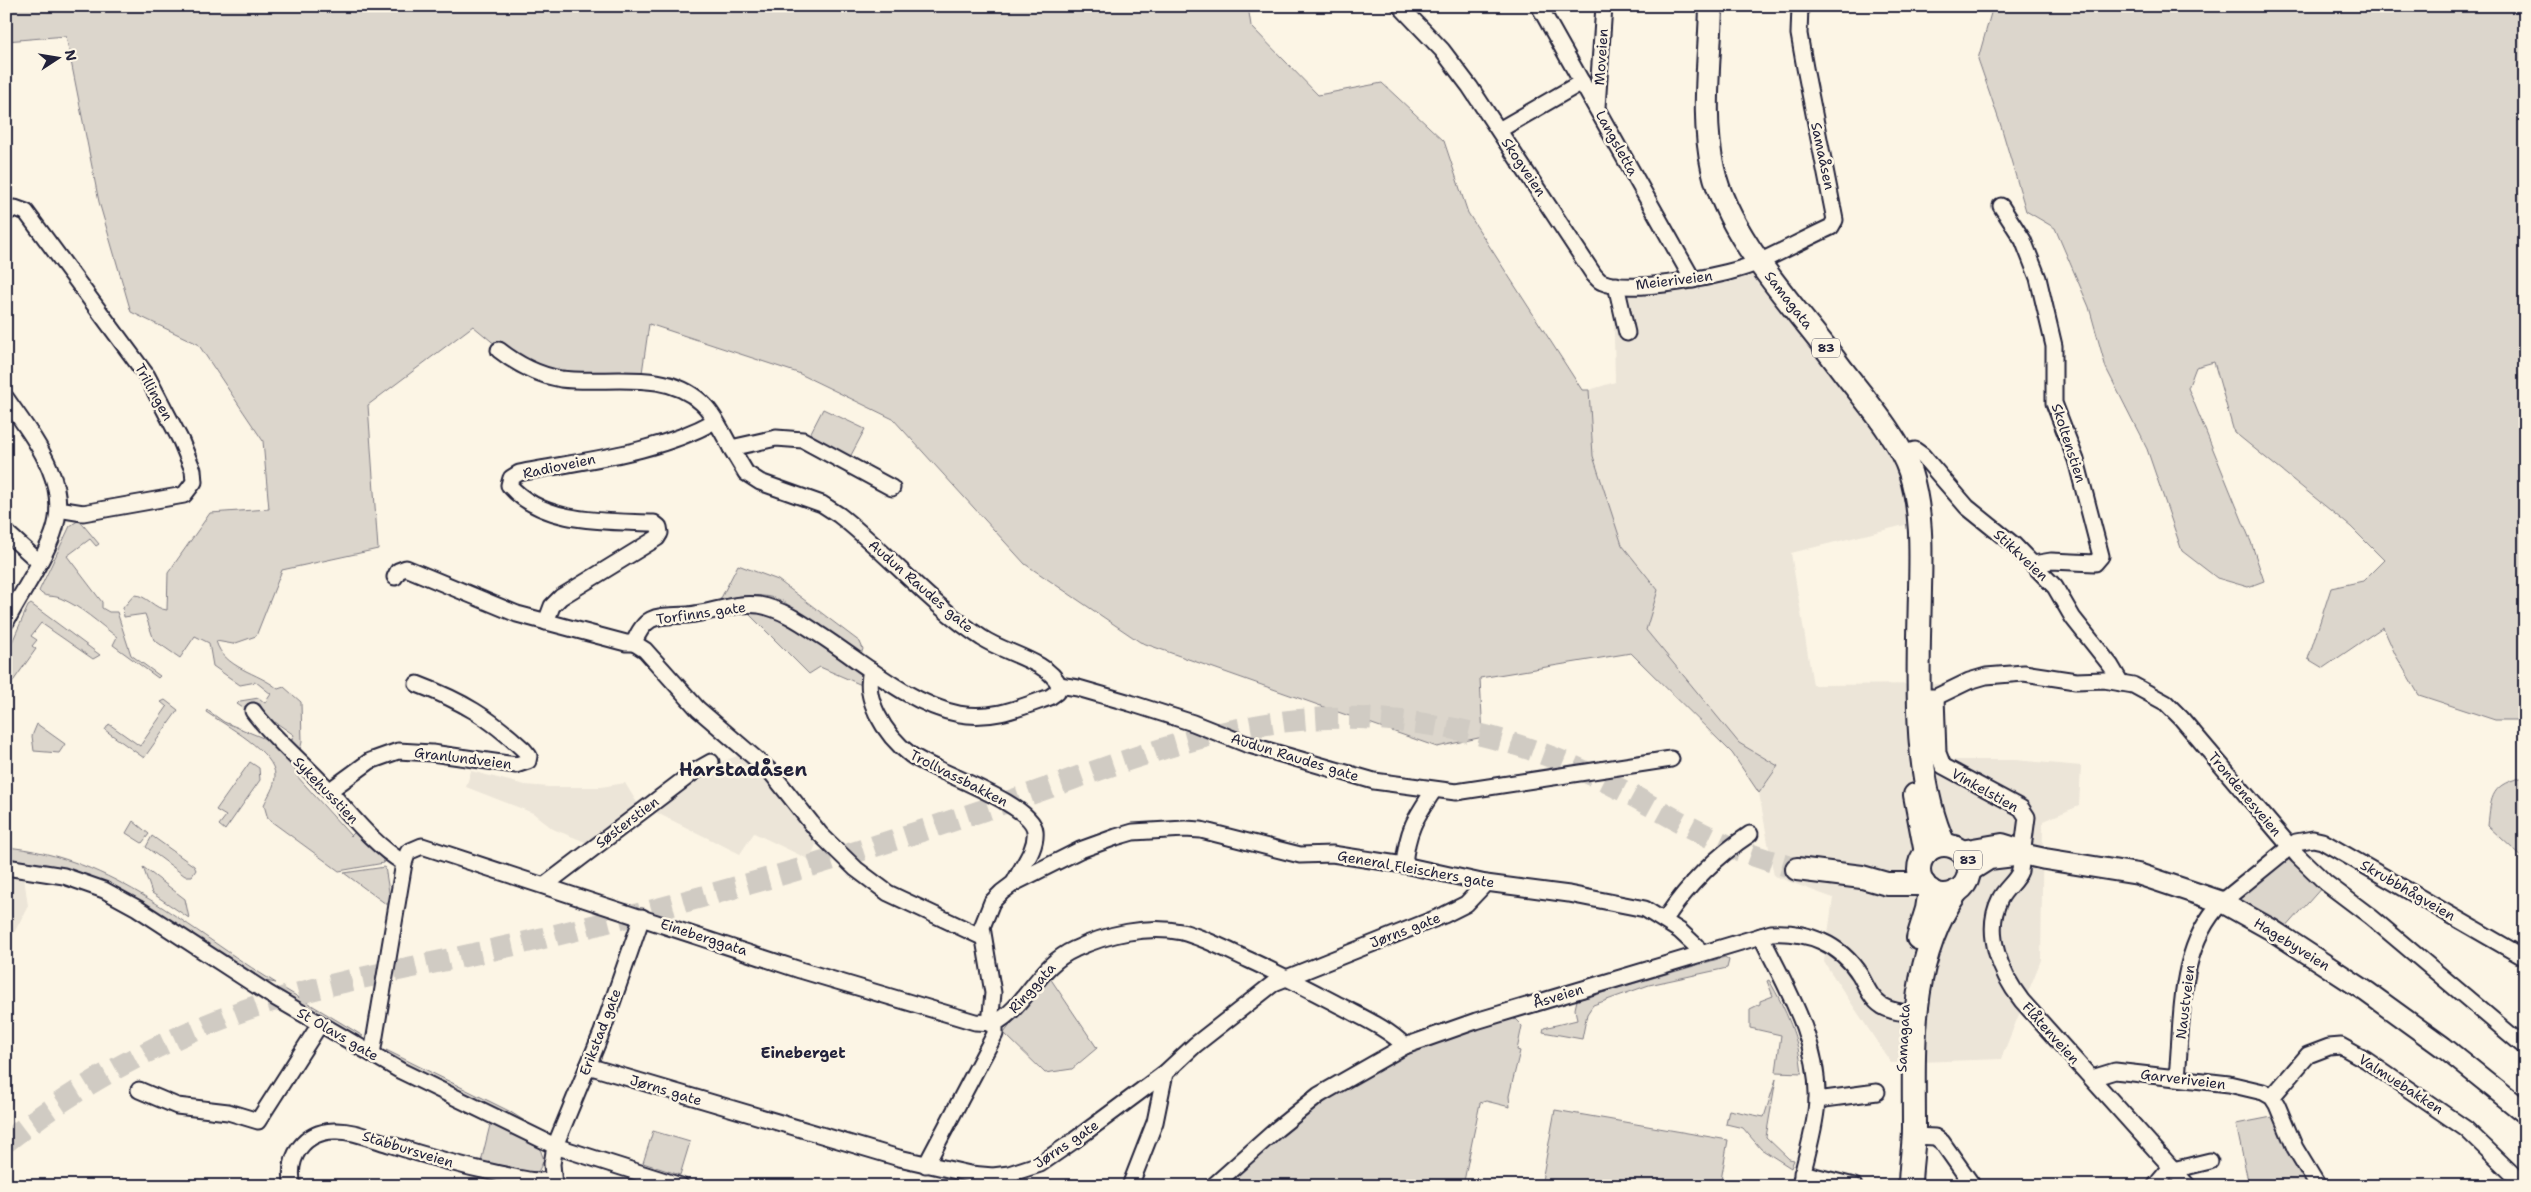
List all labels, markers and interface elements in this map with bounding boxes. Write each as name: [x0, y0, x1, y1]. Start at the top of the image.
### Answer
street label: Moveien: [1590, 28, 1612, 86]
north arrow: [32, 32, 82, 82]
text: N: [61, 48, 81, 63]
street label: Langsletta: [1592, 107, 1642, 179]
street label: Samaåsen: [1807, 120, 1839, 192]
street label: Skogveien: [1498, 134, 1550, 200]
street label: Meieriveien: [1634, 266, 1714, 294]
street label: Samagata: [1761, 267, 1817, 333]
road number: 83: [1812, 338, 1840, 358]
street label: Trillingen: [131, 360, 177, 424]
street label: Skoltenstien: [2048, 401, 2090, 485]
street label: Radioveien: [521, 449, 597, 482]
street label: Stikkveien: [1990, 525, 2052, 585]
street label: Audun Raudes gate: [865, 536, 977, 636]
street label: Torfinns gate: [655, 598, 747, 628]
street label: Audun Raudes gate: [1229, 729, 1361, 785]
street label: Granlundveien: [413, 743, 513, 773]
street label: Trollvassbakken: [907, 746, 1011, 811]
street label: Trondenesveien: [2204, 748, 2286, 840]
street label: Sykehusstien: [290, 753, 363, 828]
district label: Harstadåsen: [679, 757, 807, 782]
street label: Vinkelstien: [1948, 764, 2022, 816]
street label: Søsterstien: [592, 792, 663, 852]
street label: General Fleischers gate: [1336, 846, 1496, 892]
road number: 83: [1954, 850, 1982, 870]
street label: Skrubbhågveien: [2357, 856, 2459, 925]
street label: Jørns gate: [1367, 908, 1443, 952]
street label: Eineberggata: [658, 914, 750, 960]
street label: Hagebyveien: [2251, 914, 2334, 975]
street label: Ringgata: [1005, 959, 1060, 1017]
street label: Naustveien: [2172, 963, 2199, 1040]
street label: Åsveien: [1531, 980, 1586, 1012]
street label: Erikstad gate: [575, 986, 625, 1078]
street label: Flåtenveien: [2018, 998, 2084, 1068]
street label: St Olavs gate: [294, 1003, 382, 1065]
street label: Samagata: [1892, 1003, 1914, 1073]
district label: Eineberget: [760, 1043, 846, 1063]
street label: Valmuebakken: [2355, 1050, 2447, 1118]
street label: Garveriveien: [2139, 1065, 2227, 1093]
street label: Jørns gate: [628, 1071, 704, 1109]
street label: Jørns gate: [1030, 1116, 1102, 1172]
street label: Stabbursveien: [360, 1127, 456, 1172]

